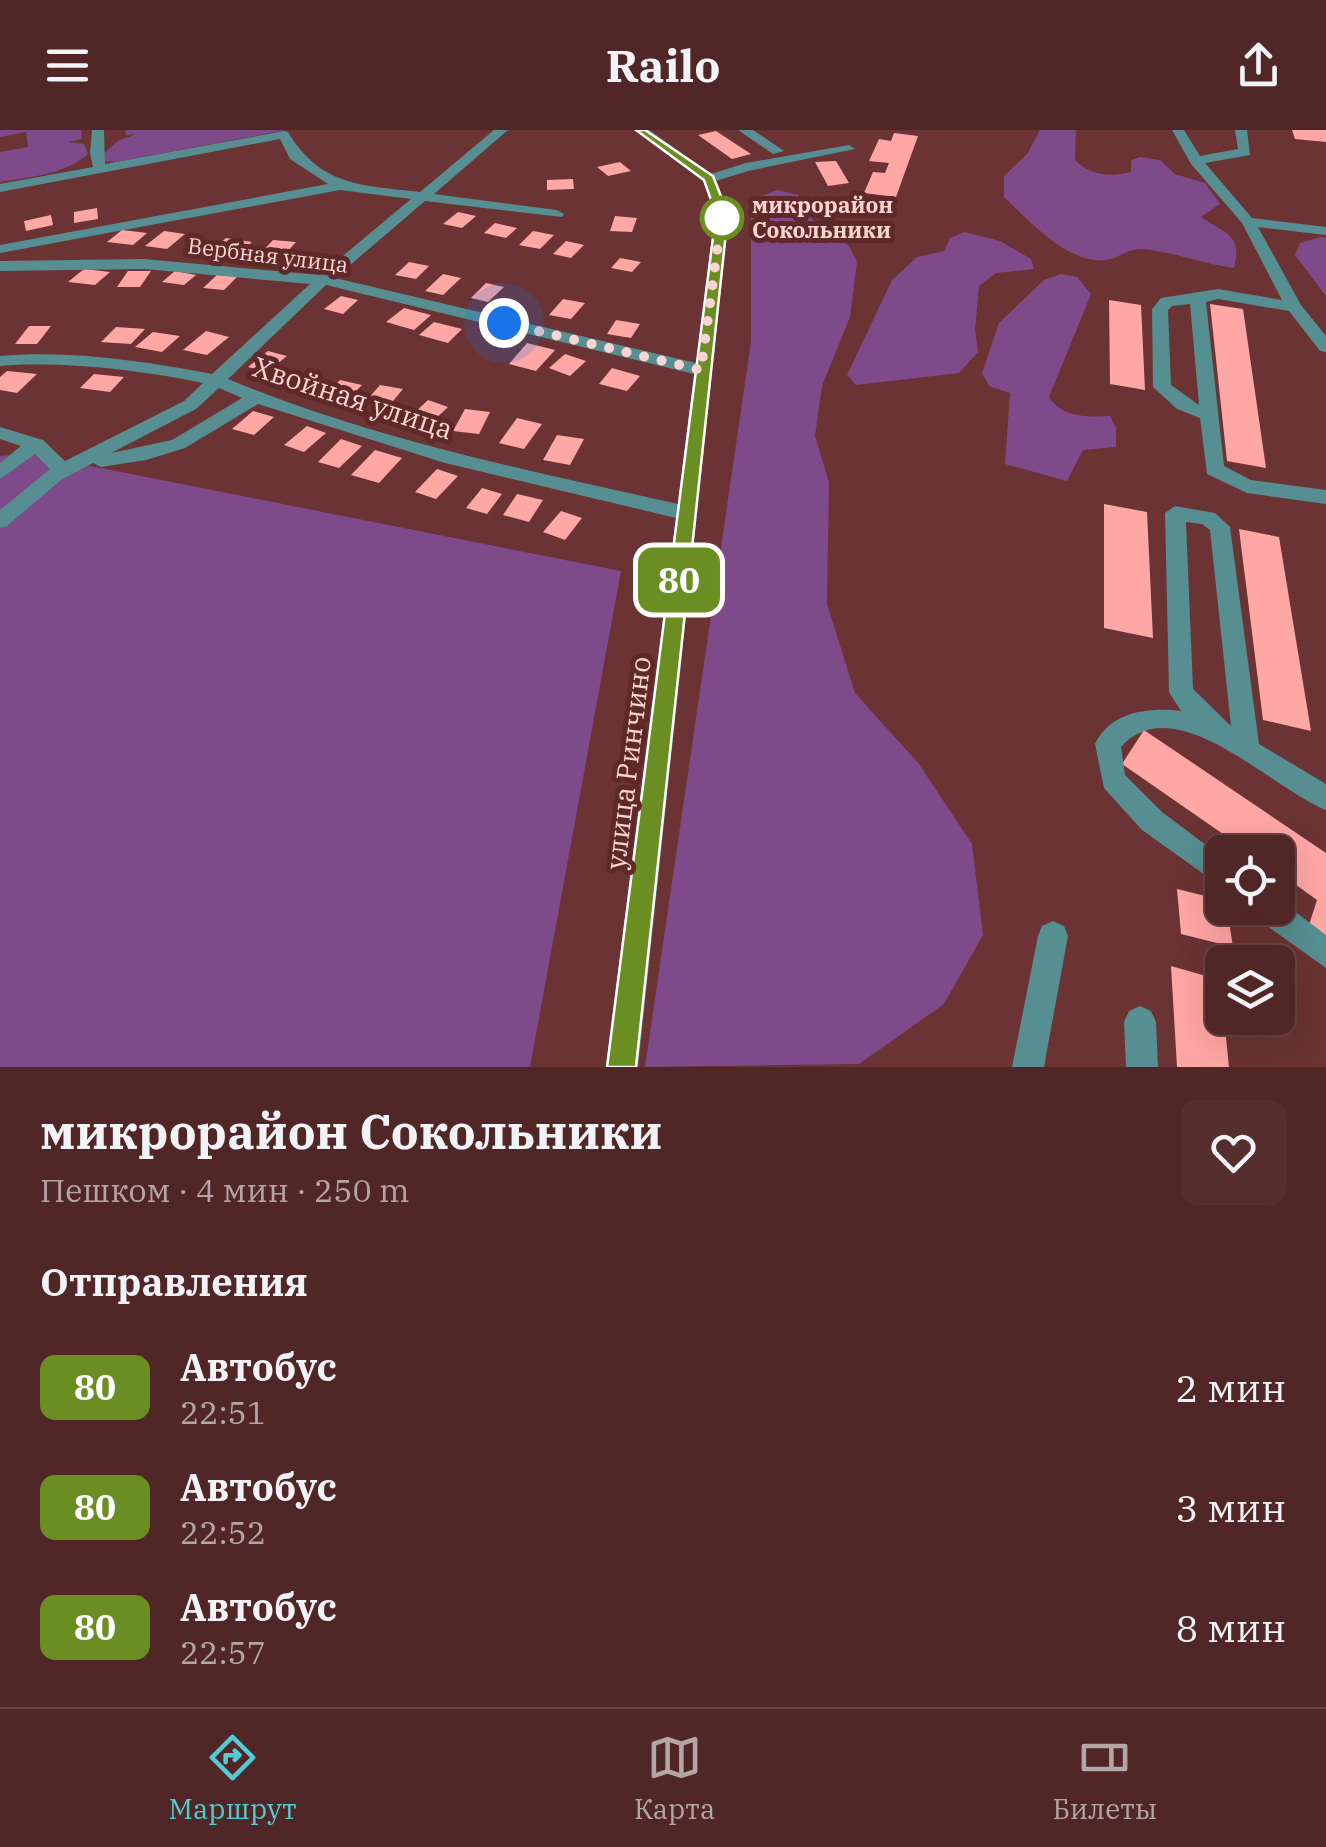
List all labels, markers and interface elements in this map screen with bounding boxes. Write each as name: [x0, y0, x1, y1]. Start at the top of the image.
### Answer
text: Railo: [606, 36, 720, 94]
icon: menu: [40, 38, 95, 93]
icon: share: [1231, 38, 1286, 93]
place label: микрорайон Сокольники: [752, 190, 893, 244]
marker: микрорайон Сокольники: [701, 197, 743, 239]
street label: Вербная улица: [186, 230, 350, 279]
your location: [479, 298, 529, 348]
street label: Хвойная улица: [248, 348, 458, 447]
line badge: 80: [634, 548, 724, 612]
text: 80: [658, 557, 700, 603]
street label: улица Ринчино: [596, 654, 659, 871]
map controls: [1205, 835, 1295, 1035]
button: locate: [1205, 835, 1295, 925]
button: layers: [1205, 945, 1295, 1035]
text: микрорайон Сокольники: [40, 1100, 662, 1162]
button: heart: [1181, 1100, 1286, 1205]
text: Пешком · 4 мин · 250 m: [40, 1169, 410, 1211]
text: Отправления: [40, 1257, 308, 1306]
text: Автобус: [180, 1342, 337, 1391]
text: 2 мин: [1176, 1363, 1286, 1412]
text: 80: [74, 1364, 116, 1410]
text: 22:51: [180, 1391, 266, 1433]
text: Автобус: [180, 1462, 337, 1511]
text: 3 мин: [1176, 1483, 1286, 1532]
text: 80: [74, 1484, 116, 1530]
text: 22:52: [180, 1511, 266, 1553]
text: Автобус: [180, 1582, 337, 1631]
text: 8 мин: [1176, 1603, 1286, 1652]
text: 80: [74, 1604, 116, 1650]
text: 22:57: [180, 1631, 266, 1673]
tab: Маршрут: [169, 1730, 297, 1827]
tab: Карта: [634, 1730, 715, 1827]
tab: Билеты: [1052, 1730, 1157, 1827]

